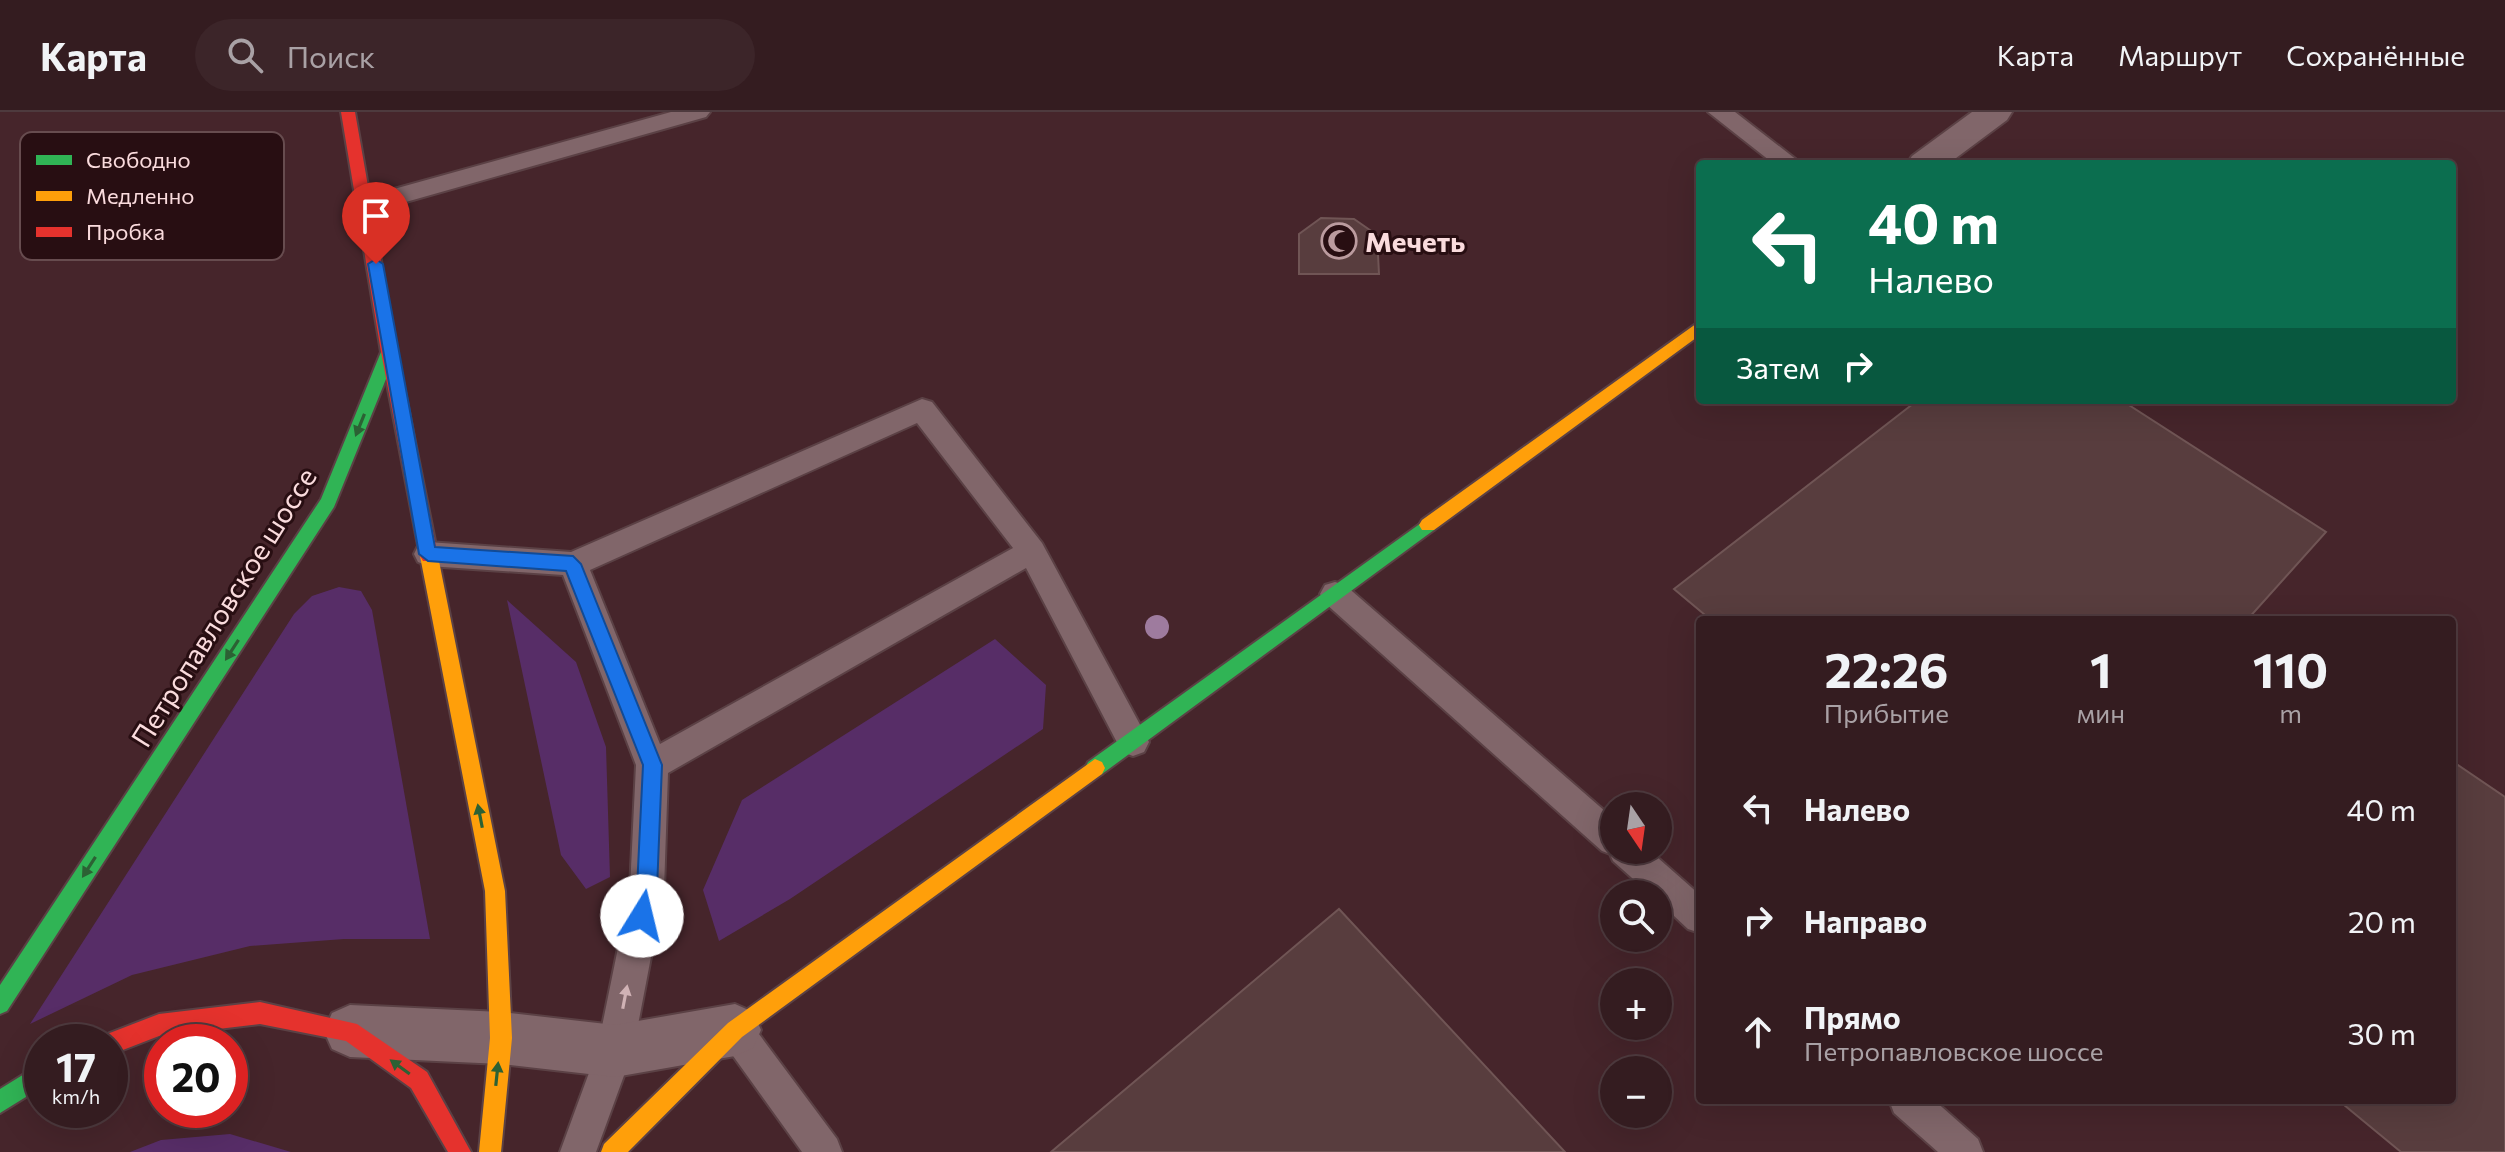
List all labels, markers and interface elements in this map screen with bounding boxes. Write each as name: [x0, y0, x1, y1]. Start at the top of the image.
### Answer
search box: [195, 19, 755, 91]
text: Карта: [40, 32, 147, 79]
icon: search: [223, 33, 267, 77]
text: Поиск: [287, 37, 375, 74]
text: Карта: [1997, 38, 2074, 72]
text: Маршрут: [2118, 38, 2242, 72]
text: Сохранённые: [2286, 38, 2465, 72]
legend: [20, 132, 284, 260]
text: Свободно: [86, 146, 191, 173]
text: Медленно: [86, 182, 194, 209]
pin: [342, 182, 410, 264]
text: 40 m: [1868, 187, 1999, 256]
icon: left: [1736, 192, 1840, 296]
icon: arrive: [354, 194, 398, 238]
text: Пробка: [86, 218, 165, 245]
mosque icon: Мечеть: [1320, 222, 1358, 260]
place label: Мечеть: [1365, 224, 1465, 258]
text: Налево: [1868, 256, 1994, 300]
icon: right: [1836, 344, 1880, 388]
text: Затем: [1736, 348, 1820, 385]
one-way arrow: [353, 413, 366, 437]
street label: Петропавловское шоссе: [123, 461, 323, 753]
one-way arrow: [224, 639, 239, 660]
text: 22:26: [1824, 639, 1948, 698]
text: 1: [2090, 639, 2112, 698]
text: 110: [2253, 639, 2328, 698]
text: Прибытие: [1824, 697, 1949, 728]
text: мин: [2077, 697, 2125, 728]
text: m: [2279, 697, 2302, 728]
icon: left: [1736, 786, 1780, 830]
text: Налево: [1804, 790, 1910, 827]
text: 40 m: [2347, 790, 2416, 827]
north arrow: [1600, 792, 1672, 864]
map controls: [1600, 792, 1672, 1128]
one-way arrow: [473, 803, 486, 828]
one-way arrow: [83, 856, 97, 878]
position arrow: [600, 874, 684, 958]
button: search: [1600, 880, 1672, 952]
icon: right: [1736, 898, 1780, 942]
text: Направо: [1804, 902, 1927, 939]
text: 20 m: [2348, 902, 2416, 939]
button: +: [1600, 968, 1672, 1040]
one-way arrow: [620, 985, 632, 1010]
text: Прямо: [1804, 998, 1901, 1035]
icon: ahead: [1736, 1010, 1780, 1054]
text: 30 m: [2347, 1014, 2416, 1051]
speed limit sign: 20: [144, 1024, 248, 1128]
text: Петропавловское шоссе: [1804, 1035, 2103, 1066]
text: 17: [56, 1041, 96, 1090]
button: −: [1600, 1056, 1672, 1128]
one-way arrow: [389, 1059, 411, 1075]
one-way arrow: [491, 1061, 504, 1086]
text: km/h: [52, 1084, 100, 1108]

